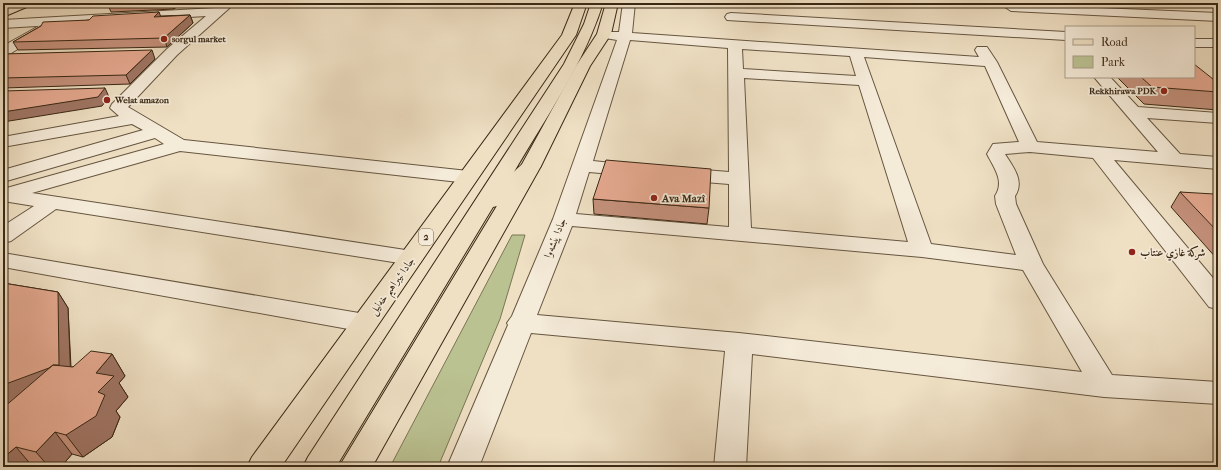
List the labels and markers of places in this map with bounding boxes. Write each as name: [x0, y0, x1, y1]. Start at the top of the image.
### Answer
marker: sorgul market: [159, 34, 169, 44]
place label: sorgul market: [172, 34, 226, 45]
place label: Rekkhirawa PDK: [1089, 86, 1157, 96]
marker: Rekkhirawa PDK: [1159, 86, 1169, 96]
marker: Welat amazon: [102, 95, 112, 105]
place label: Welat amazon: [114, 95, 170, 105]
place label: Ava Mazî: [661, 192, 706, 205]
marker: Ava Mazî: [649, 193, 659, 203]
place label: شركة غازي عنتاب: [1140, 245, 1206, 261]
marker: شركة غازي عنتاب: [1127, 247, 1137, 257]

